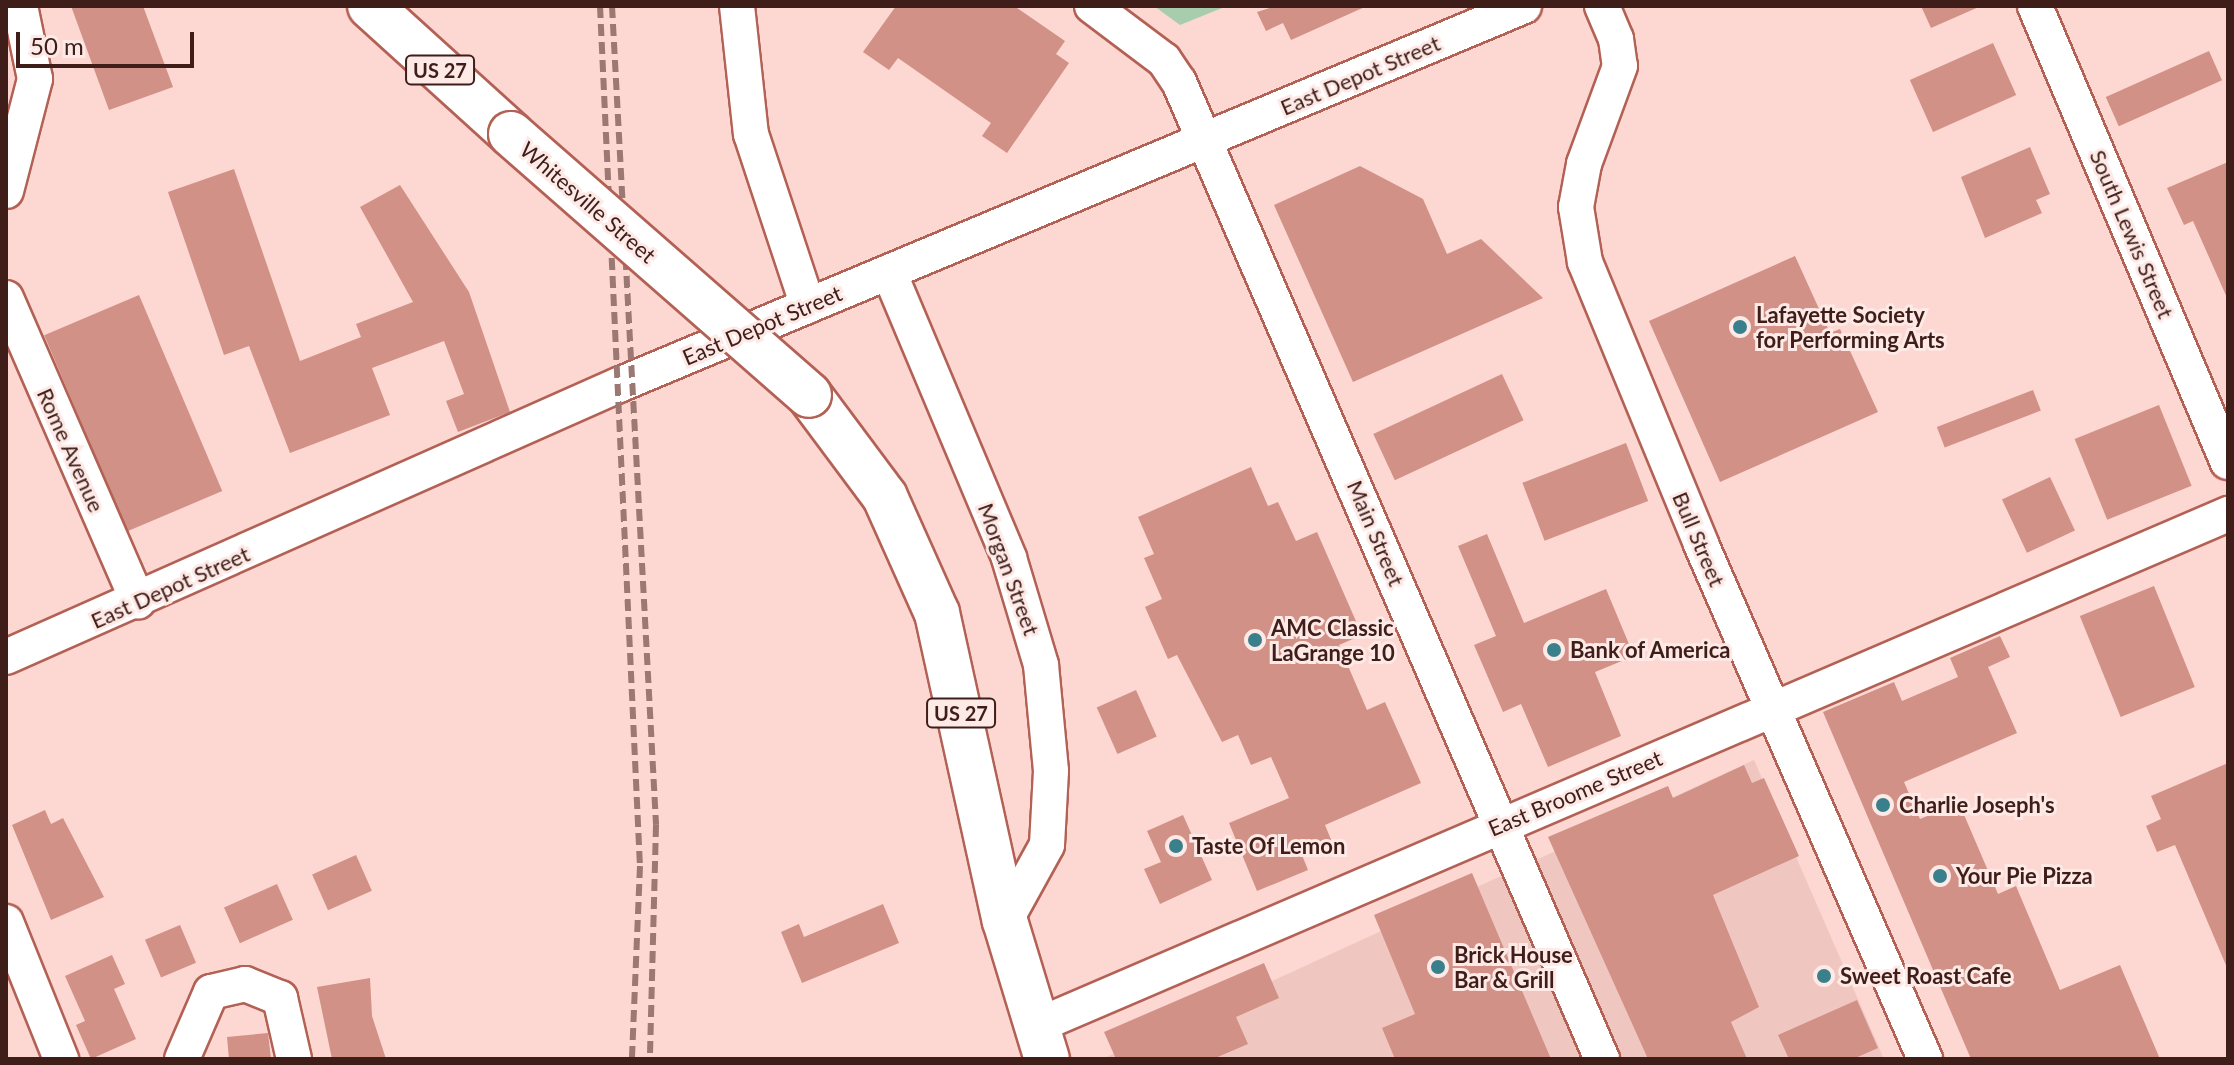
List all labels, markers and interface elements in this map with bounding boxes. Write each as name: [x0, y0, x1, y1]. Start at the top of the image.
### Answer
scale bar: [20, 16, 198, 66]
street label: East Depot Street: [1276, 29, 1444, 121]
text: 50 m: [30, 31, 84, 60]
road number: US 27: [404, 54, 476, 86]
street label: Whitesville Street: [515, 136, 661, 268]
street label: South Lewis Street: [2085, 146, 2179, 322]
street label: East Depot Street: [678, 279, 846, 371]
place label: Lafayette Society for Performing Arts: [1756, 301, 1946, 352]
marker: Lafayette Society for Performing Arts: [1731, 318, 1749, 336]
street label: Rome Avenue: [32, 384, 110, 516]
street label: Main Street: [1342, 476, 1410, 590]
street label: Bull Street: [1667, 488, 1731, 590]
street label: Morgan Street: [973, 499, 1045, 639]
street label: East Depot Street: [87, 540, 253, 634]
place label: AMC Classic LaGrange 10: [1271, 614, 1395, 666]
marker: AMC Classic LaGrange 10: [1246, 631, 1264, 649]
place label: Bank of America: [1570, 637, 1732, 663]
marker: Bank of America: [1545, 641, 1563, 659]
road number: US 27: [925, 697, 997, 729]
street label: East Broome Street: [1484, 744, 1666, 842]
place label: Charlie Joseph's: [1899, 792, 2055, 818]
marker: Charlie Joseph's: [1874, 796, 1892, 814]
place label: Taste Of Lemon: [1192, 833, 1346, 859]
marker: Taste Of Lemon: [1167, 837, 1185, 855]
place label: Your Pie Pizza: [1956, 863, 2093, 889]
marker: Your Pie Pizza: [1931, 867, 1949, 885]
place label: Brick House Bar & Grill: [1454, 941, 1573, 992]
marker: Brick House Bar & Grill: [1429, 958, 1447, 976]
place label: Sweet Roast Cafe: [1840, 963, 2011, 989]
marker: Sweet Roast Cafe: [1815, 967, 1833, 985]

